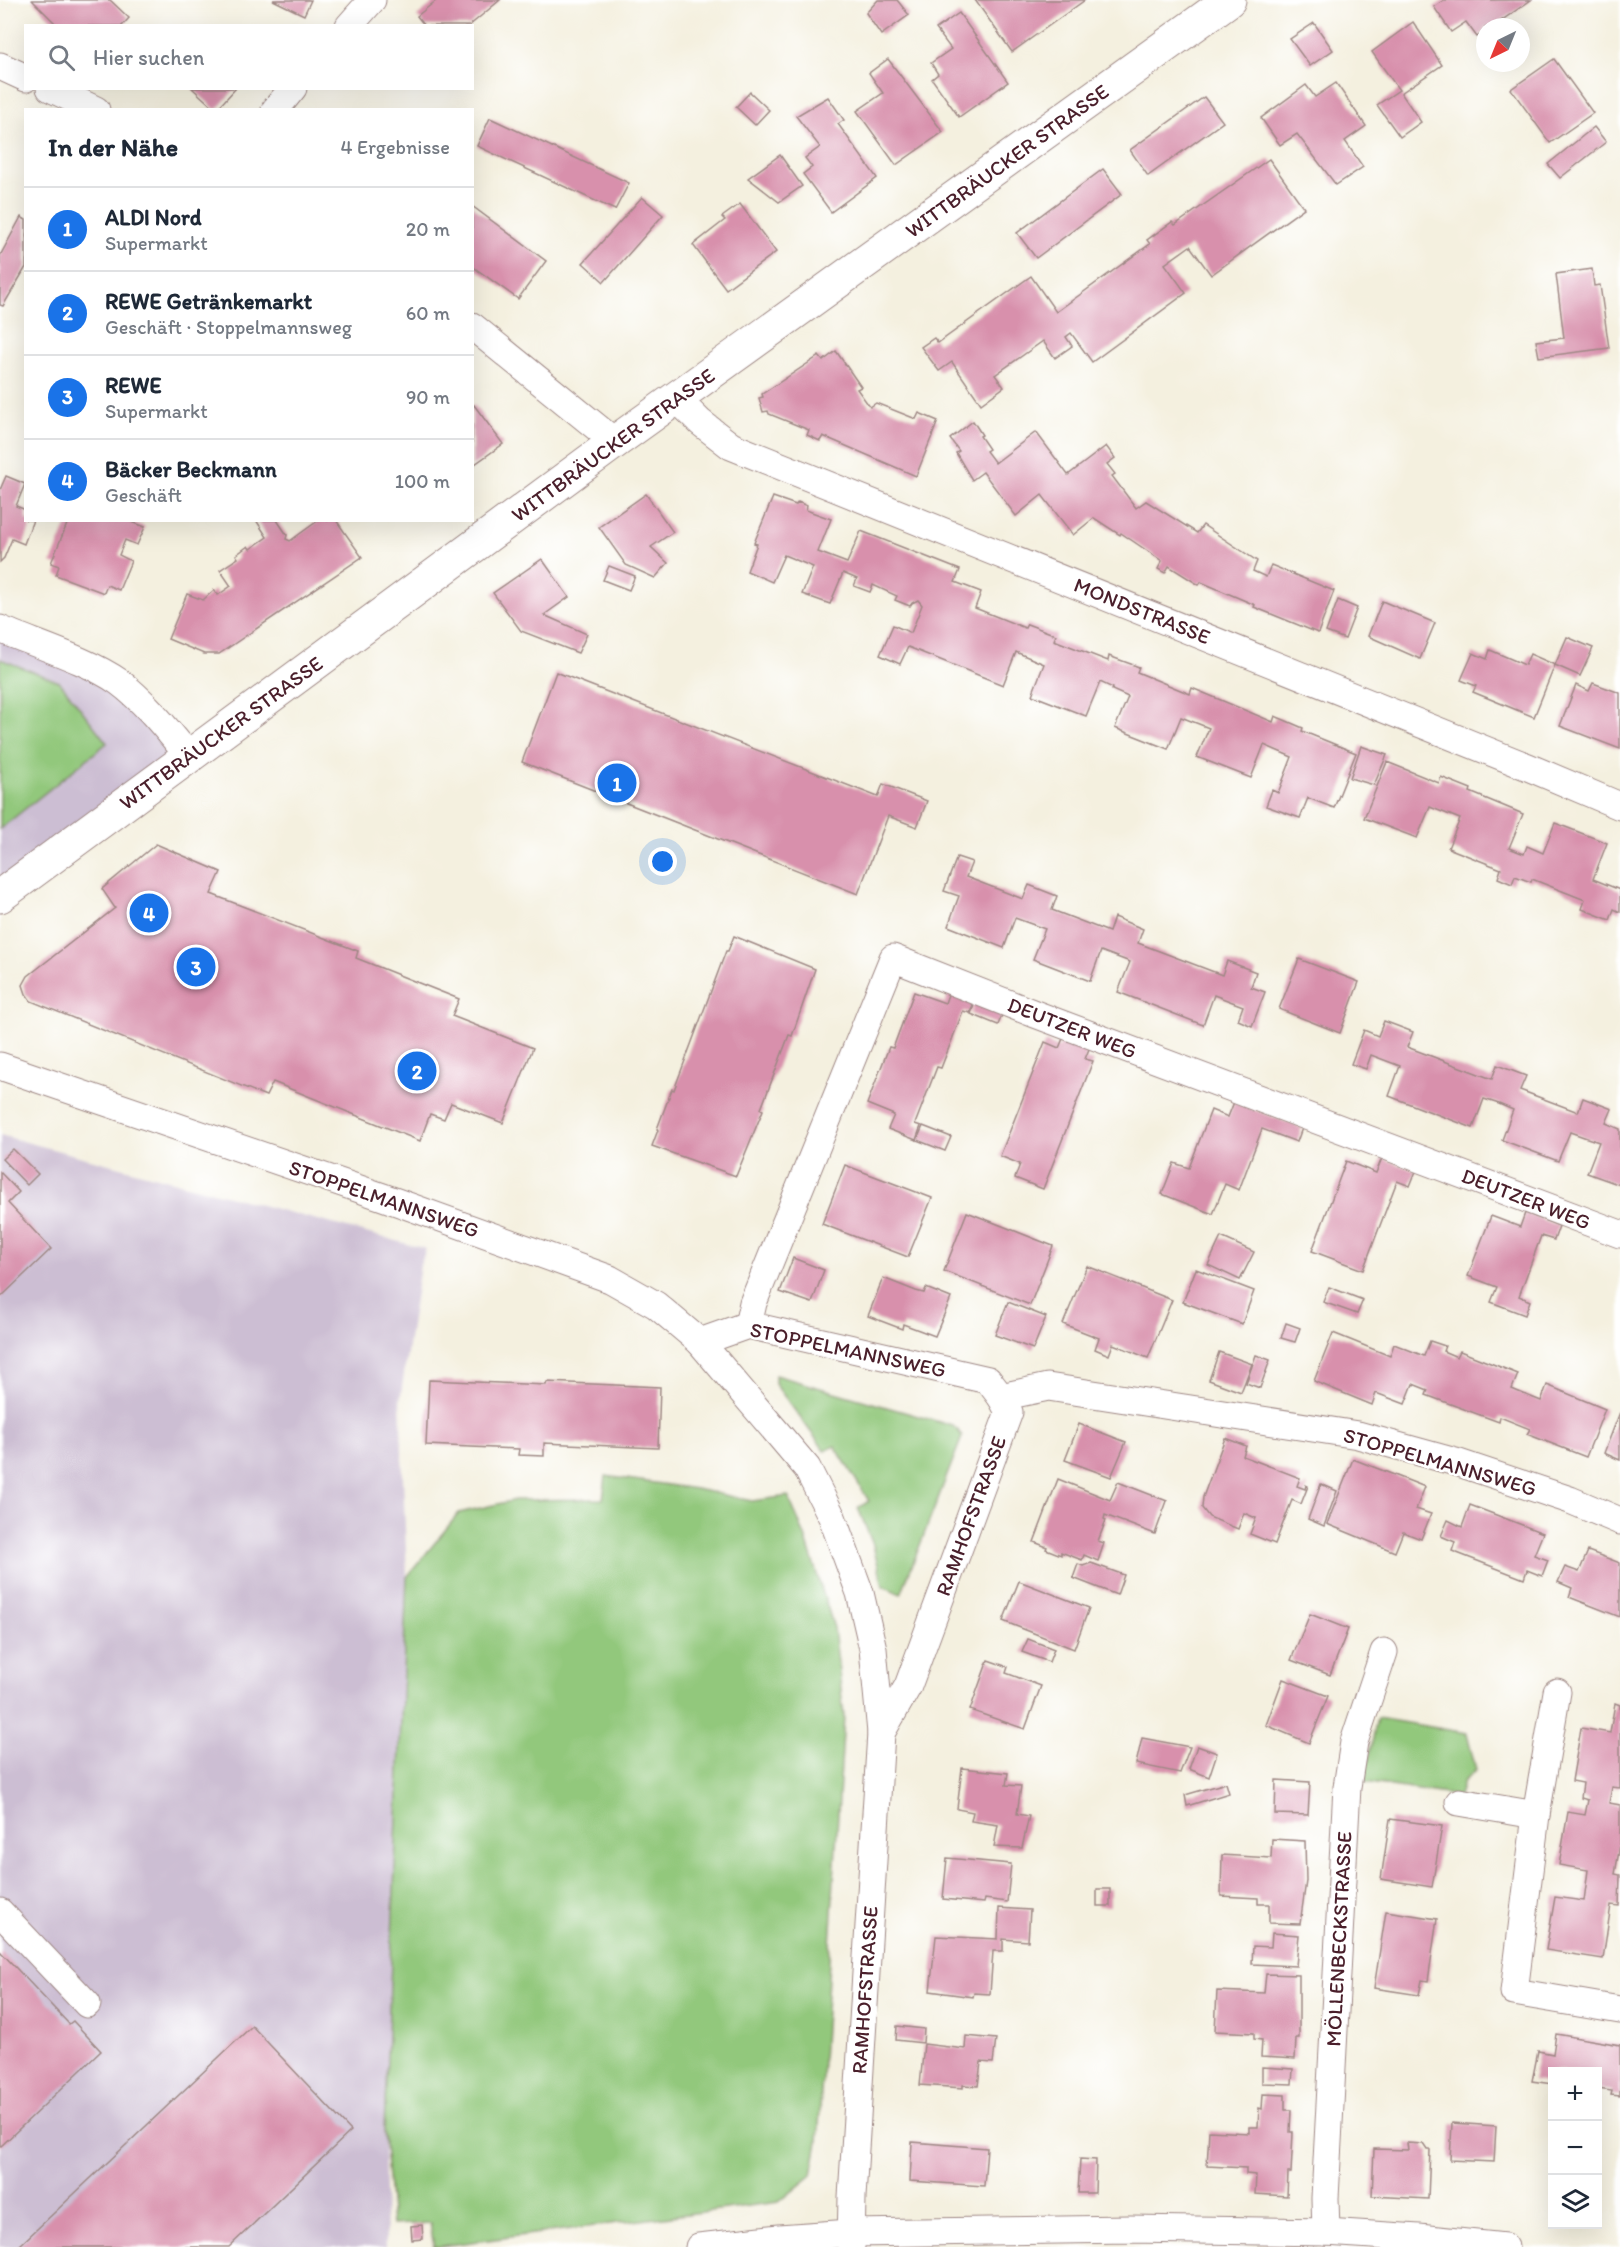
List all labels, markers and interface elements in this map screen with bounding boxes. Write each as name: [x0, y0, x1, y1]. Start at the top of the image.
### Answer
north arrow: [1476, 18, 1530, 72]
search box: [24, 24, 474, 90]
icon: search: [45, 41, 78, 74]
text: Hier suchen: [93, 44, 204, 71]
street label: WITTBRÄUCKER STRASSE: [900, 78, 1113, 243]
text: In der Nähe: [48, 131, 178, 163]
text: 4 Ergebnisse: [340, 135, 450, 159]
text: ALDI Nord: [105, 204, 201, 231]
text: 1: [63, 217, 72, 241]
text: 20 m: [406, 217, 450, 241]
text: Supermarkt: [105, 231, 208, 255]
text: REWE Getränkemarkt: [105, 288, 312, 315]
text: 2: [62, 301, 73, 325]
text: 60 m: [406, 301, 450, 325]
text: Geschäft · Stoppelmannsweg: [105, 315, 352, 339]
street label: WITTBRÄUCKER STRASSE: [506, 362, 719, 527]
text: REWE: [105, 372, 162, 399]
text: 3: [62, 385, 73, 409]
text: 90 m: [406, 385, 450, 409]
text: Supermarkt: [105, 399, 208, 423]
text: Bäcker Beckmann: [105, 456, 277, 483]
text: 4: [61, 469, 74, 493]
text: 100 m: [395, 469, 450, 493]
text: Geschäft: [105, 483, 182, 507]
street label: MONDSTRASSE: [1070, 572, 1214, 649]
street label: WITTBRÄUCKER STRASSE: [114, 650, 327, 815]
pin: 1: [598, 760, 636, 806]
your location: [648, 847, 677, 876]
pin: 4: [130, 890, 168, 936]
pin: 3: [176, 944, 216, 990]
street label: DEUTZER WEG: [1004, 991, 1140, 1064]
pin: 2: [398, 1048, 436, 1094]
street label: STOPPELMANNSWEG: [286, 1154, 483, 1243]
street label: DEUTZER WEG: [1458, 1162, 1594, 1235]
street label: STOPPELMANNSWEG: [748, 1317, 948, 1382]
street label: STOPPELMANNSWEG: [1341, 1422, 1539, 1501]
street label: RAMHOFSTRASSE: [930, 1432, 1011, 1599]
street label: MÖLLENBECKSTRASSE: [1320, 1831, 1357, 2047]
street label: RAMHOFSTRASSE: [846, 1905, 883, 2075]
map controls: [1548, 2067, 1602, 2229]
button: +: [1548, 2067, 1602, 2121]
button: −: [1548, 2121, 1602, 2175]
button: layers: [1548, 2175, 1602, 2229]

